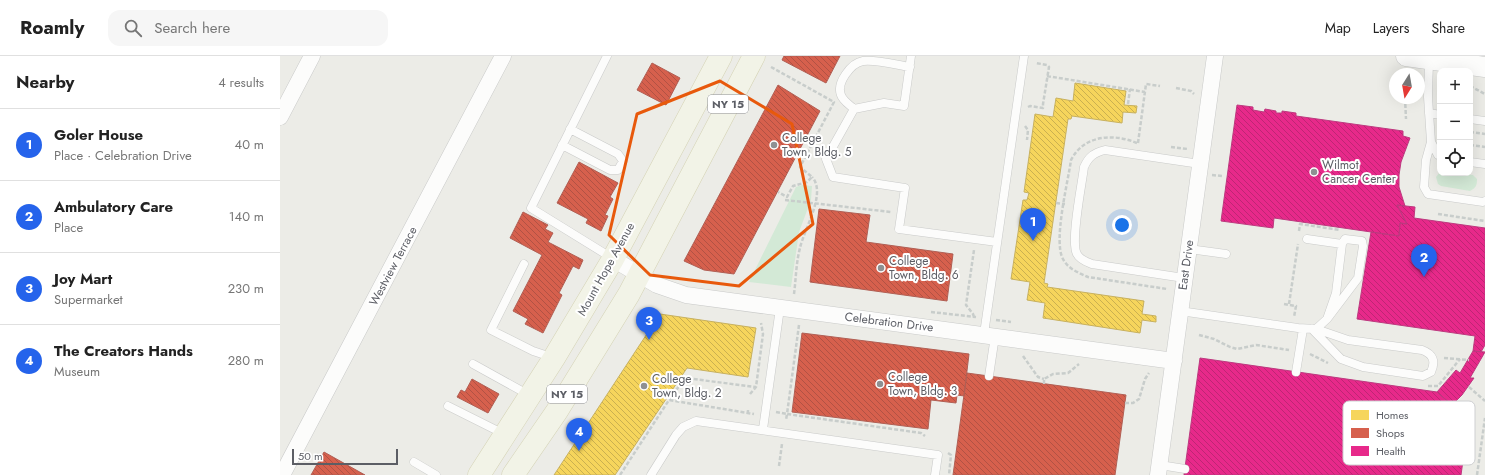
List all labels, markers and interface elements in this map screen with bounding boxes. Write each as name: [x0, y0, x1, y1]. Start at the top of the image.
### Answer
search box: [108, 10, 388, 46]
text: Roamly: [20, 14, 84, 41]
icon: search: [122, 17, 144, 39]
text: Search here: [154, 17, 230, 39]
text: Map: [1325, 18, 1351, 38]
text: Layers: [1373, 18, 1409, 38]
text: Share: [1431, 18, 1465, 38]
north arrow: [1389, 68, 1425, 104]
map controls: [1437, 68, 1473, 176]
button: +: [1437, 68, 1473, 104]
text: Nearby: [16, 70, 74, 94]
text: 4 results: [218, 73, 264, 92]
road number: NY 15: [708, 95, 748, 113]
button: −: [1437, 104, 1473, 140]
text: Goler House: [54, 124, 143, 146]
place label: College Town, Bldg. 5: [782, 129, 852, 161]
text: 1: [26, 135, 32, 154]
text: 40 m: [235, 135, 264, 154]
marker: College Town, Bldg. 5: [769, 140, 779, 150]
button: locate: [1437, 140, 1473, 176]
text: Place · Celebration Drive: [54, 146, 192, 165]
place label: Wilmot Cancer Center: [1322, 156, 1397, 188]
marker: Wilmot Cancer Center: [1309, 167, 1319, 177]
text: Ambulatory Care: [54, 196, 173, 218]
text: 2: [25, 207, 33, 226]
text: 140 m: [229, 207, 264, 226]
pin: 1: [1020, 208, 1046, 241]
your location: [1112, 215, 1132, 235]
text: Place: [54, 218, 83, 237]
street label: Mount Hope Avenue: [573, 219, 639, 319]
street label: Westview Terrace: [365, 223, 421, 309]
street label: East Drive: [1174, 239, 1198, 291]
pin: 2: [1411, 244, 1437, 277]
place label: College Town, Bldg. 6: [889, 252, 959, 284]
marker: College Town, Bldg. 6: [876, 263, 886, 273]
text: Joy Mart: [54, 268, 112, 290]
text: 3: [25, 279, 33, 298]
text: 230 m: [228, 279, 264, 298]
text: Supermarket: [54, 290, 123, 309]
pin: 3: [636, 307, 662, 340]
street label: Celebration Drive: [844, 308, 934, 336]
text: The Creators Hands: [54, 340, 193, 362]
text: 4: [24, 351, 34, 370]
text: 280 m: [228, 351, 264, 370]
text: Museum: [54, 362, 100, 381]
place label: College Town, Bldg. 3: [888, 368, 958, 400]
place label: College Town, Bldg. 2: [652, 370, 722, 402]
marker: College Town, Bldg. 3: [875, 379, 885, 389]
marker: College Town, Bldg. 2: [639, 381, 649, 391]
road number: NY 15: [547, 385, 587, 403]
legend: [1343, 401, 1475, 465]
text: Homes: [1376, 407, 1409, 423]
pin: 4: [566, 418, 592, 451]
text: Shops: [1376, 425, 1405, 441]
text: Health: [1376, 443, 1406, 459]
scale bar: [292, 447, 398, 466]
text: 50 m: [298, 448, 323, 464]

